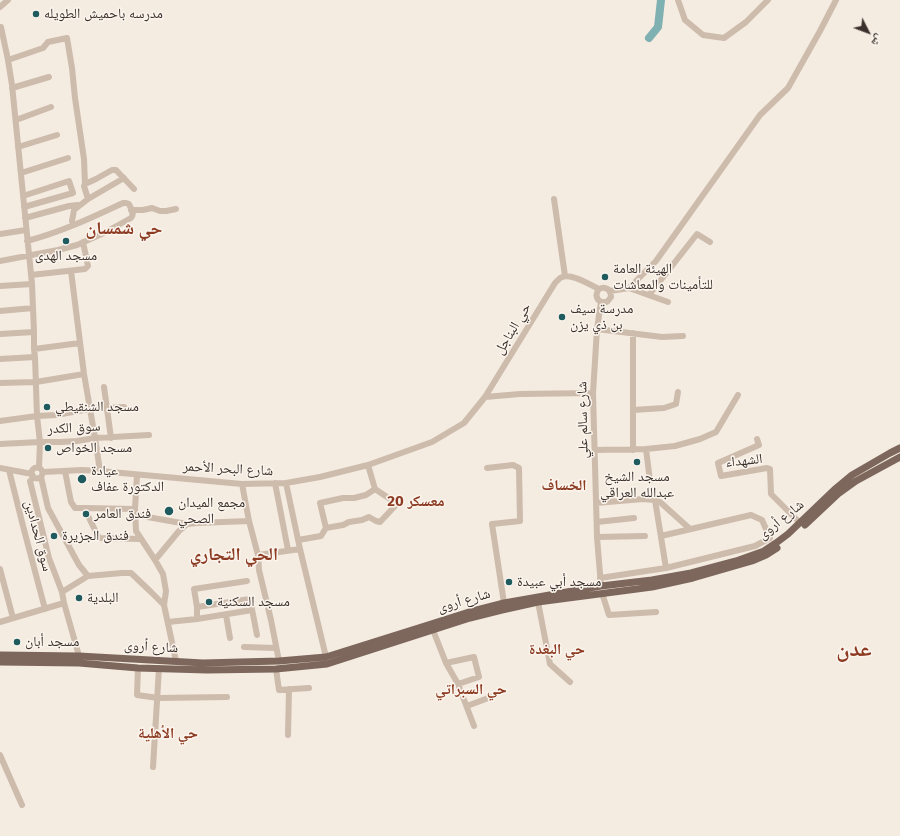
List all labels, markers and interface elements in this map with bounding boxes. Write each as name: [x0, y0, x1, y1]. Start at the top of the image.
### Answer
place label: مدرسه باحميش الطويله: [44, 6, 163, 22]
marker: مدرسه باحميش الطويله: [31, 9, 41, 19]
north arrow: [848, 12, 888, 52]
text: ش: [869, 32, 886, 49]
district label: حي شمسان: [85, 218, 163, 240]
marker: مسجد الهدى: [61, 236, 71, 246]
place label: مسجد الهدى: [35, 248, 97, 264]
place label: الهيئة العامة للتأمينات والمعاشات: [613, 261, 713, 294]
marker: الهيئة العامة للتأمينات والمعاشات: [600, 272, 610, 282]
street label: حي البناجل: [491, 300, 535, 358]
place label: مدرسة سيف بن ذي يزن: [570, 301, 633, 334]
marker: مدرسة سيف بن ذي يزن: [557, 312, 567, 322]
street label: شارع سالم علي: [574, 381, 592, 459]
place label: مسجد الشنقيطي: [55, 399, 139, 415]
marker: مسجد الشنقيطي: [42, 402, 52, 412]
street label: سوق الكدر: [47, 418, 101, 438]
place label: مسجد الخواص: [56, 440, 132, 456]
marker: مسجد الخواص: [43, 443, 53, 453]
street label: الشهداء: [725, 451, 763, 471]
marker: مسجد الشيخ عبدالله العراقي: [632, 457, 642, 467]
street label: شارع البحر الأحمر: [182, 458, 274, 480]
place label: عيادة الدكتورة عفاف: [91, 463, 164, 496]
place label: مسجد الشيخ عبدالله العراقي: [600, 469, 674, 502]
marker: عيادة الدكتورة عفاف: [76, 473, 88, 485]
district label: الخساف: [542, 477, 586, 495]
district label: معسكر 20: [387, 493, 445, 511]
place label: مجمع الميدان الصحي: [178, 495, 245, 528]
street label: شارع أروى: [755, 496, 807, 544]
street label: سوق الحدادين: [20, 499, 56, 573]
marker: مجمع الميدان الصحي: [163, 505, 175, 517]
place label: فندق العامر: [94, 506, 151, 522]
marker: فندق العامر: [81, 509, 91, 519]
place label: فندق الجزيرة: [62, 528, 129, 544]
marker: فندق الجزيرة: [49, 531, 59, 541]
district label: الحي التجاري: [190, 544, 278, 566]
place label: مسجد أبي عبيدة: [517, 574, 601, 590]
marker: مسجد أبي عبيدة: [504, 577, 514, 587]
street label: شارع أروى: [436, 585, 492, 617]
place label: البلدية: [87, 590, 119, 606]
marker: البلدية: [74, 593, 84, 603]
place label: مسجد السكنية: [217, 594, 290, 610]
marker: مسجد السكنية: [204, 597, 214, 607]
place label: مسجد أبان: [25, 634, 79, 650]
marker: مسجد أبان: [12, 637, 22, 647]
street label: شارع أروى: [123, 637, 179, 657]
district label: عدن: [836, 637, 872, 663]
district label: حي البغدة: [529, 641, 585, 659]
district label: حي السبراتي: [435, 681, 507, 699]
district label: حي الأهلية: [138, 725, 198, 743]

